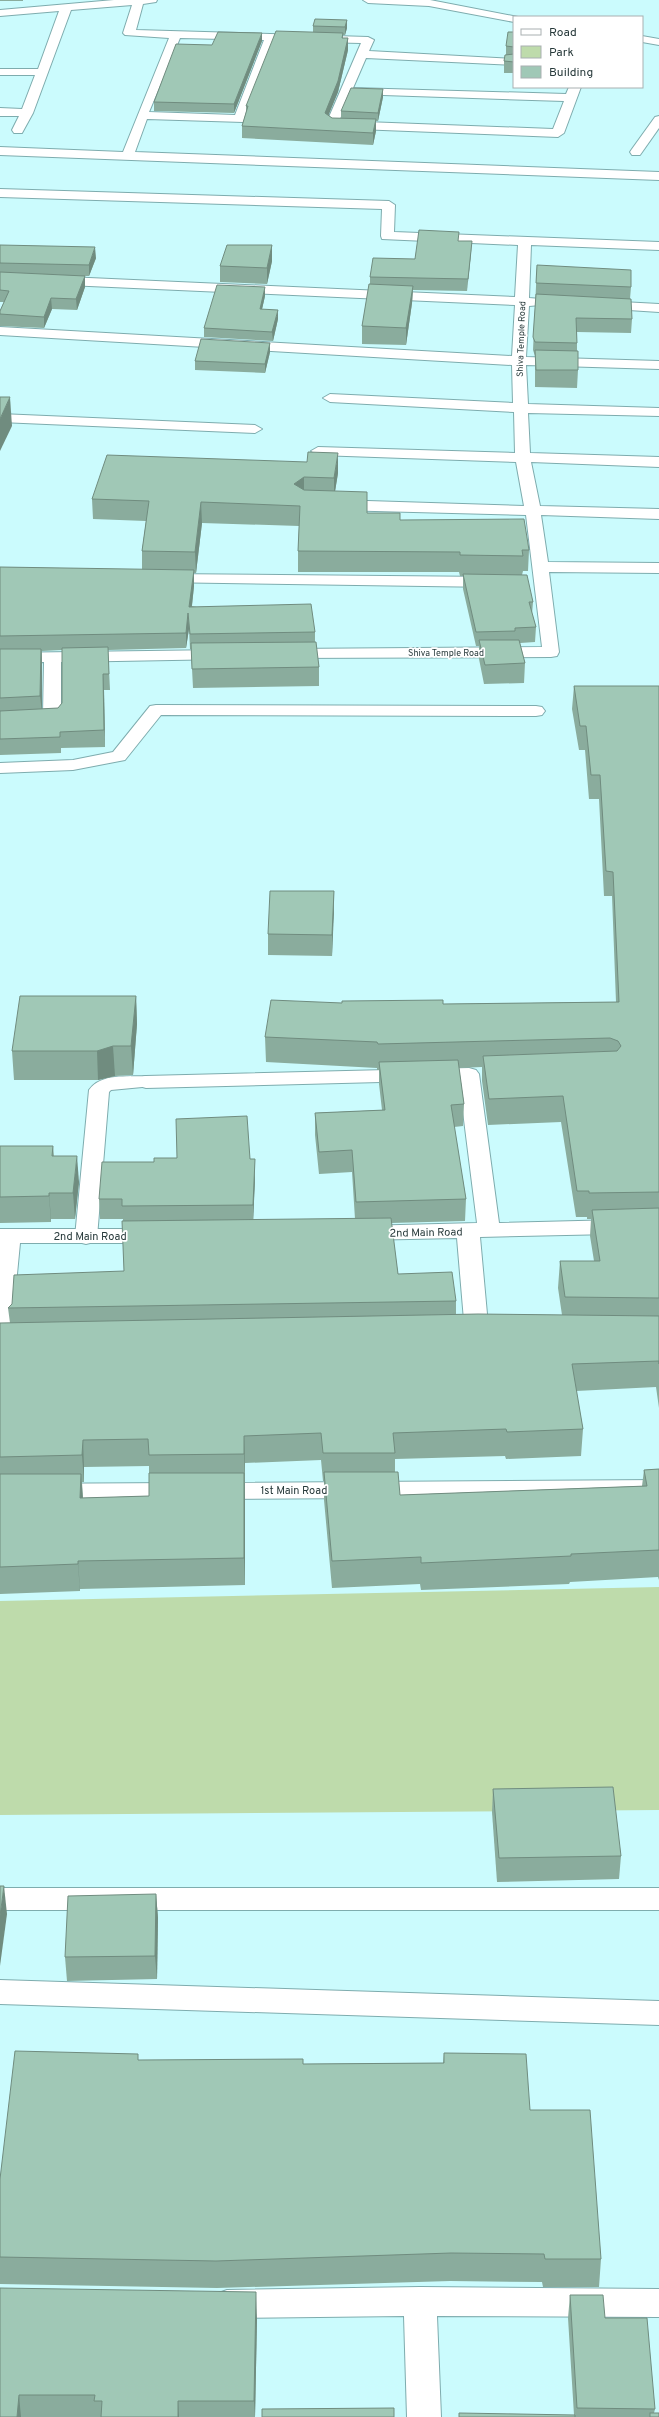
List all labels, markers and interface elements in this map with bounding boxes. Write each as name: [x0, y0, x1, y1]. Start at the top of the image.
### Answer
legend: [513, 16, 643, 88]
text: Road: [549, 25, 577, 41]
text: Park: [549, 45, 574, 61]
text: Building: [549, 65, 593, 81]
street label: Shiva Temple Road: [515, 301, 528, 377]
street label: Shiva Temple Road: [408, 648, 484, 659]
street label: 2nd Main Road: [389, 1225, 463, 1241]
street label: 2nd Main Road: [53, 1230, 127, 1244]
street label: 1st Main Road: [260, 1484, 328, 1498]

